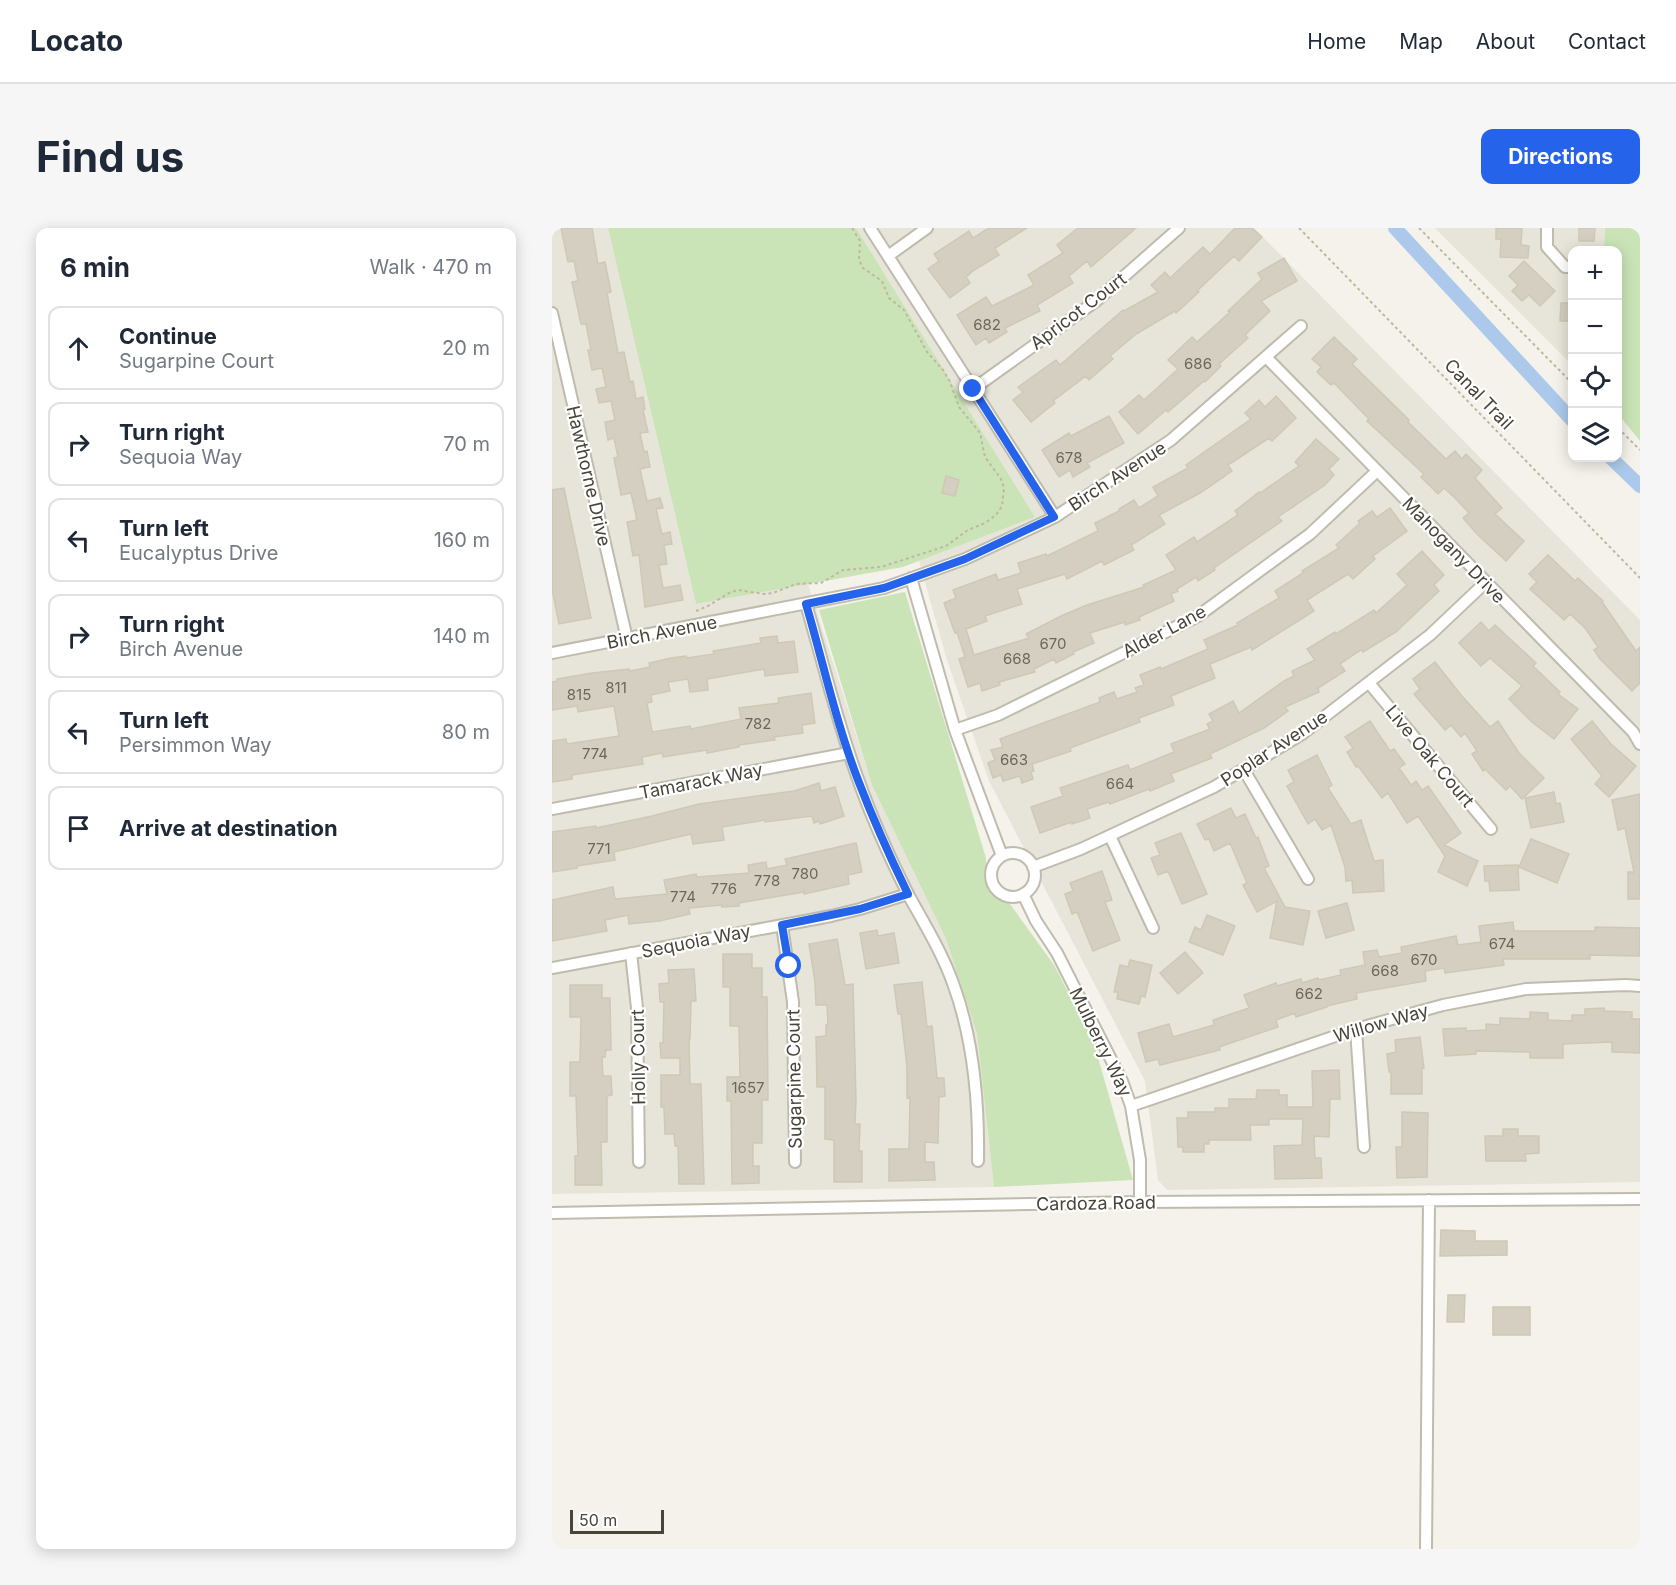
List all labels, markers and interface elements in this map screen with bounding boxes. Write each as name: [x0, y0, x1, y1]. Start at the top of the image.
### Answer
text: Locato: [30, 24, 123, 58]
text: Home: [1307, 29, 1366, 54]
text: Map: [1399, 29, 1443, 54]
text: About: [1476, 29, 1535, 54]
text: Contact: [1568, 29, 1646, 54]
button: Directions: [1481, 129, 1640, 184]
text: Find us: [36, 131, 184, 182]
map controls: [1568, 246, 1622, 462]
button: +: [1568, 246, 1622, 300]
text: 6 min: [60, 252, 130, 283]
text: Walk · 470 m: [370, 255, 492, 279]
street label: Apricot Court: [1026, 268, 1130, 354]
button: −: [1568, 300, 1622, 354]
house number: 682: [973, 315, 1001, 334]
text: Continue: [119, 323, 217, 349]
icon: ahead: [62, 332, 95, 365]
text: 20 m: [442, 336, 490, 360]
text: Sugarpine Court: [119, 349, 274, 373]
house number: 686: [1184, 354, 1212, 373]
street label: Canal Trail: [1440, 354, 1518, 434]
button: locate: [1568, 354, 1622, 408]
route end: [959, 375, 985, 401]
street label: Hawthorne Drive: [563, 404, 615, 548]
button: layers: [1568, 408, 1622, 462]
text: Turn right: [119, 419, 225, 445]
icon: right: [62, 428, 95, 461]
text: 70 m: [443, 432, 490, 456]
street label: Birch Avenue: [1064, 437, 1170, 515]
text: Sequoia Way: [119, 445, 242, 469]
house number: 678: [1056, 448, 1082, 467]
street label: Mahogany Drive: [1398, 493, 1510, 607]
text: Turn left: [119, 515, 209, 541]
icon: left: [62, 524, 95, 557]
text: 160 m: [434, 528, 490, 552]
text: Eucalyptus Drive: [119, 541, 278, 565]
street label: Alder Lane: [1119, 600, 1209, 662]
text: Turn right: [119, 611, 225, 637]
street label: Birch Avenue: [605, 611, 719, 653]
icon: right: [62, 620, 95, 653]
text: 140 m: [433, 624, 490, 648]
house number: 670: [1039, 634, 1067, 653]
text: Birch Avenue: [119, 637, 243, 661]
house number: 668: [1003, 649, 1031, 668]
house number: 811: [605, 678, 627, 697]
house number: 815: [567, 685, 591, 704]
street label: Live Oak Court: [1381, 701, 1479, 811]
street label: Poplar Avenue: [1217, 706, 1331, 790]
text: Turn left: [119, 707, 209, 733]
house number: 782: [745, 714, 771, 733]
icon: left: [62, 716, 95, 749]
text: 80 m: [442, 720, 490, 744]
text: Persimmon Way: [119, 733, 272, 757]
house number: 774: [582, 744, 608, 763]
house number: 663: [1000, 750, 1028, 769]
street label: Tamarack Way: [638, 759, 764, 803]
house number: 664: [1106, 774, 1134, 793]
icon: arrive: [62, 812, 95, 845]
text: Arrive at destination: [119, 815, 338, 841]
house number: 771: [587, 839, 611, 858]
house number: 780: [791, 864, 819, 883]
house number: 778: [754, 871, 780, 890]
house number: 776: [711, 879, 737, 898]
house number: 774: [670, 887, 696, 906]
street label: Sequoia Way: [640, 920, 752, 962]
house number: 674: [1489, 934, 1515, 953]
house number: 670: [1410, 950, 1438, 969]
route start: [775, 952, 801, 978]
house number: 668: [1371, 961, 1399, 980]
street label: Mulberry Way: [1066, 984, 1136, 1100]
house number: 662: [1295, 984, 1323, 1003]
street label: Willow Way: [1331, 999, 1431, 1047]
street label: Holly Court: [627, 1009, 649, 1105]
street label: Sugarpine Court: [782, 1009, 806, 1149]
house number: 1657: [731, 1078, 765, 1097]
street label: Cardoza Road: [1036, 1191, 1156, 1215]
scale bar: [570, 1507, 664, 1534]
text: 50 m: [579, 1510, 617, 1530]

